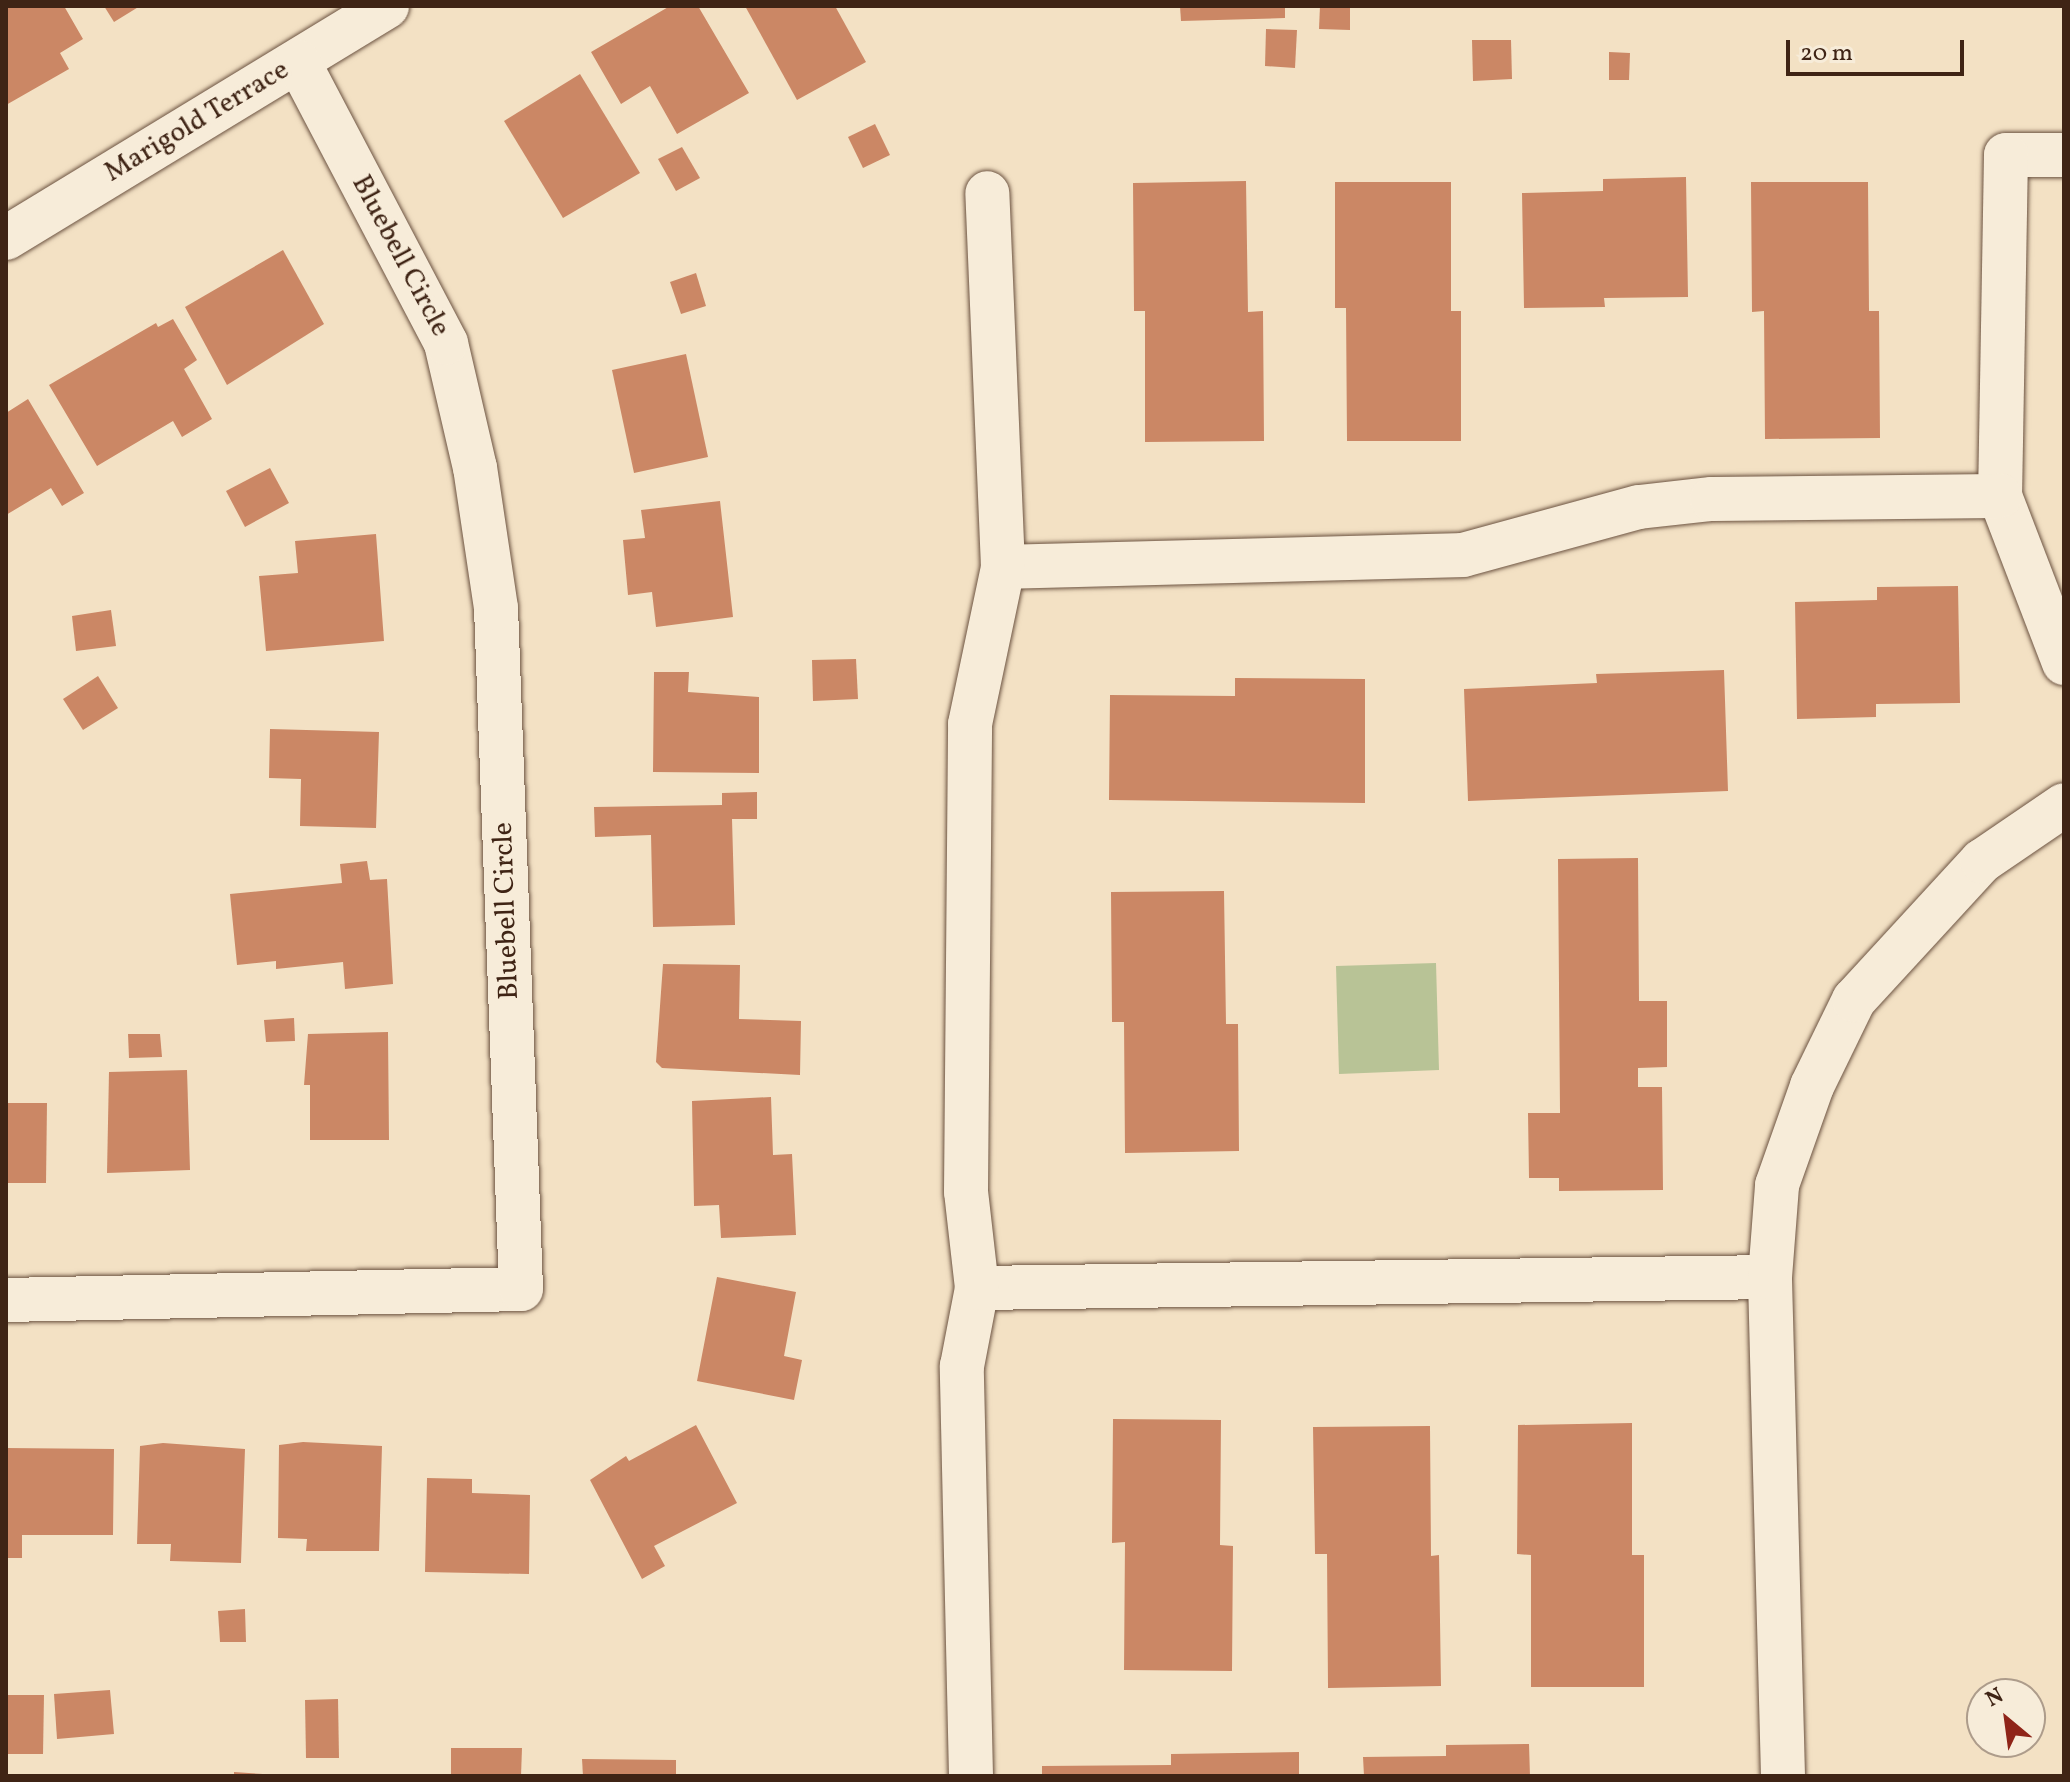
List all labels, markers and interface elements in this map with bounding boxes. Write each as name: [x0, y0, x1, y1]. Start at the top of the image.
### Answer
scale bar: [1790, 24, 1968, 74]
text: 20 m: [1800, 37, 1853, 71]
street label: Marigold Terrace: [98, 54, 296, 190]
street label: Bluebell Circle: [343, 170, 457, 342]
street label: Bluebell Circle: [487, 822, 527, 1000]
north arrow: [1966, 1678, 2046, 1758]
text: N: [1981, 1681, 2010, 1716]

